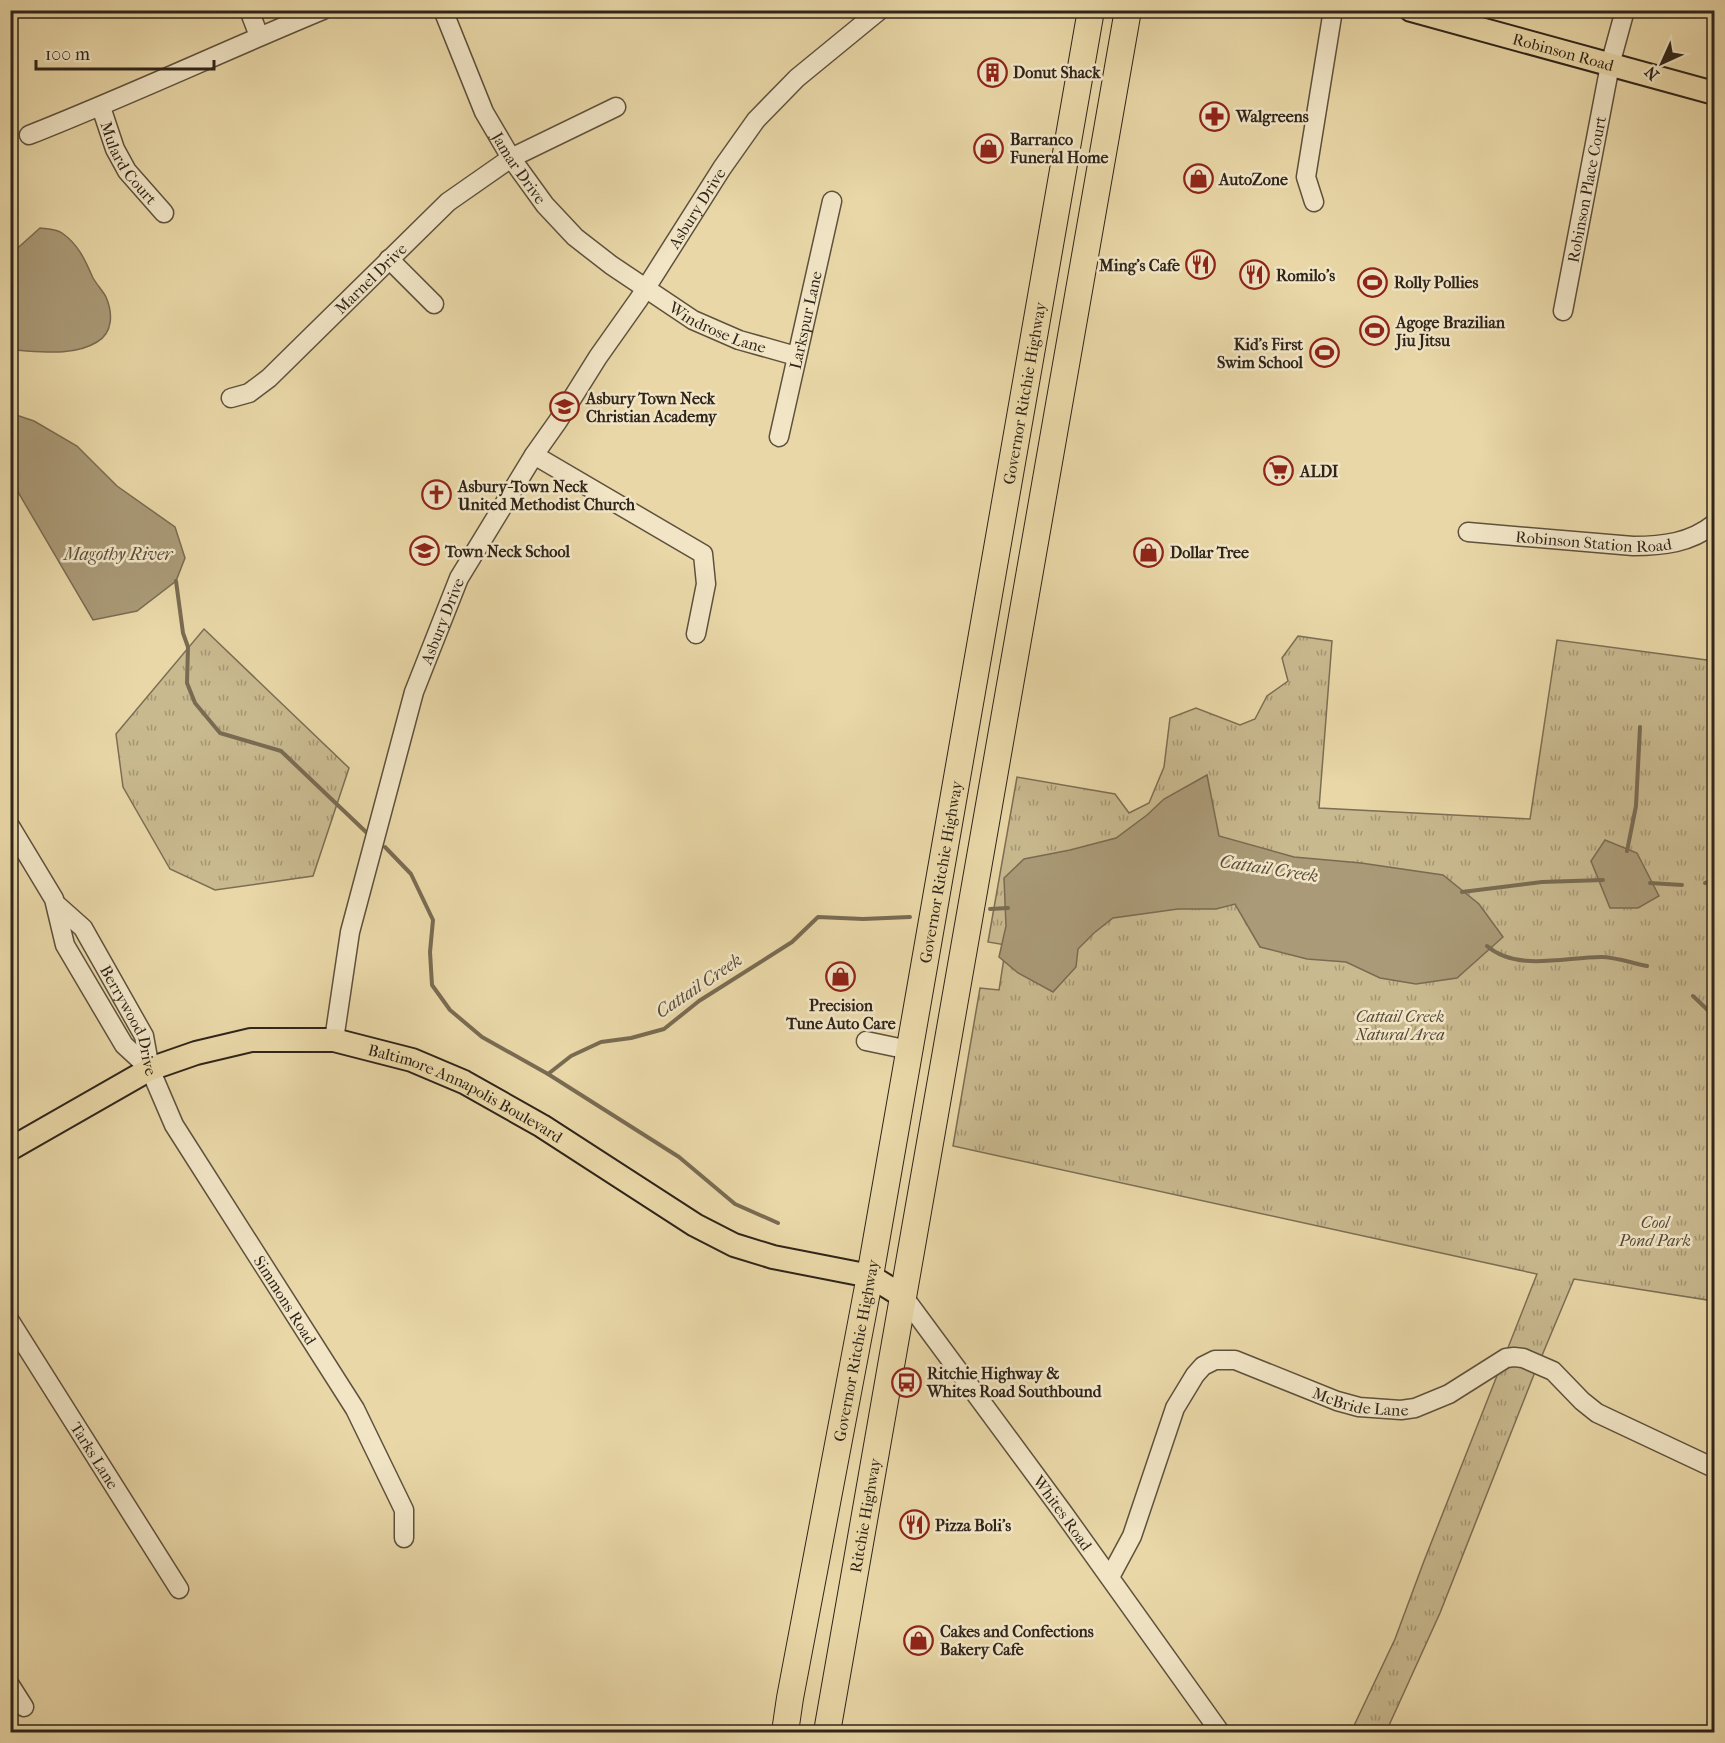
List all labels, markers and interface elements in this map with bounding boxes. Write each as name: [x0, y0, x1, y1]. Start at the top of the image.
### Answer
street label: Robinson Road: [1511, 29, 1616, 75]
scale bar: [36, 33, 214, 71]
north arrow: [1632, 33, 1692, 93]
text: 100 m: [45, 44, 90, 65]
building icon: Donut Shack: [976, 56, 1008, 88]
text: N: [1640, 62, 1663, 84]
place label: Donut Shack: [1013, 63, 1101, 82]
pharmacy icon: Walgreens: [1199, 100, 1231, 132]
place label: Walgreens: [1235, 107, 1309, 127]
street label: Robinson Place Court: [1563, 114, 1610, 264]
street label: Mulard Court: [97, 119, 161, 208]
street label: Jamar Drive: [487, 127, 551, 208]
place label: Barranco Funeral Home: [1009, 130, 1109, 167]
shop icon: Barranco Funeral Home: [973, 132, 1005, 164]
shop icon: AutoZone: [1182, 163, 1214, 195]
street label: Asbury Drive: [664, 164, 729, 253]
place label: AutoZone: [1218, 170, 1288, 189]
street label: Marnel Drive: [331, 239, 410, 318]
restaurant icon: Ming's Cafe: [1185, 249, 1217, 281]
place label: Ming's Cafe: [1098, 256, 1180, 276]
restaurant icon: Romilo's: [1239, 259, 1271, 291]
place label: Romilo's: [1276, 266, 1335, 285]
sports icon: Rolly Pollies: [1357, 266, 1389, 298]
street label: Larkspur Lane: [785, 269, 826, 371]
place label: Rolly Pollies: [1394, 273, 1479, 293]
street label: Windrose Lane: [665, 297, 768, 357]
street label: Governor Ritchie Highway: [999, 300, 1049, 486]
place label: Agoge Brazilian Jiu Jitsu: [1394, 313, 1506, 351]
sports icon: Agoge Brazilian Jiu Jitsu: [1359, 315, 1391, 347]
place label: Kid's First Swim School: [1217, 335, 1304, 372]
sports icon: Kid's First Swim School: [1308, 337, 1340, 369]
place label: Asbury Town Neck Christian Academy: [585, 389, 718, 427]
school or university icon: Asbury Town Neck Christian Academy: [549, 391, 581, 423]
supermarket icon: ALDI: [1263, 455, 1295, 487]
place label: ALDI: [1299, 462, 1339, 481]
place label: Asbury-Town Neck United Methodist Church: [457, 477, 636, 514]
church icon: Asbury-Town Neck United Methodist Church: [421, 479, 453, 511]
street label: Robinson Station Road: [1515, 527, 1673, 556]
school or university icon: Town Neck School: [408, 535, 440, 567]
shop icon: Dollar Tree: [1133, 536, 1165, 568]
place label: Town Neck School: [444, 542, 570, 561]
place label: Dollar Tree: [1170, 543, 1249, 562]
water label: Magothy River: [62, 544, 174, 565]
street label: Asbury Drive: [416, 575, 468, 668]
street label: Governor Ritchie Highway: [915, 779, 966, 965]
water label: Cattail Creek: [1218, 851, 1320, 887]
water label: Cattail Creek: [652, 949, 746, 1023]
shop icon: Precision Tune Auto Care: [825, 961, 857, 993]
street label: Berrywood Drive: [96, 962, 161, 1078]
place label: Precision Tune Auto Care: [785, 996, 896, 1033]
park label: Cattail Creek Natural Area: [1354, 1007, 1445, 1044]
street label: Baltimore Annapolis Boulevard: [366, 1040, 567, 1147]
park label: Cool Pond Park: [1618, 1213, 1691, 1250]
street label: Simmons Road: [250, 1252, 321, 1348]
street label: Governor Ritchie Highway: [829, 1258, 882, 1443]
place label: Ritchie Highway & Whites Road Southbound: [926, 1364, 1103, 1401]
bus stop icon: Ritchie Highway & Whites Road Southbound: [890, 1366, 922, 1398]
street label: McBride Lane: [1310, 1383, 1410, 1419]
street label: Tarks Lane: [67, 1419, 123, 1492]
street label: Ritchie Highway: [846, 1456, 884, 1574]
street label: Whites Road: [1029, 1471, 1097, 1554]
restaurant icon: Pizza Boli's: [898, 1509, 930, 1541]
place label: Pizza Boli's: [935, 1516, 1011, 1535]
place label: Cakes and Confections Bakery Cafe: [940, 1622, 1094, 1660]
shop icon: Cakes and Confections Bakery Cafe: [903, 1624, 935, 1656]

